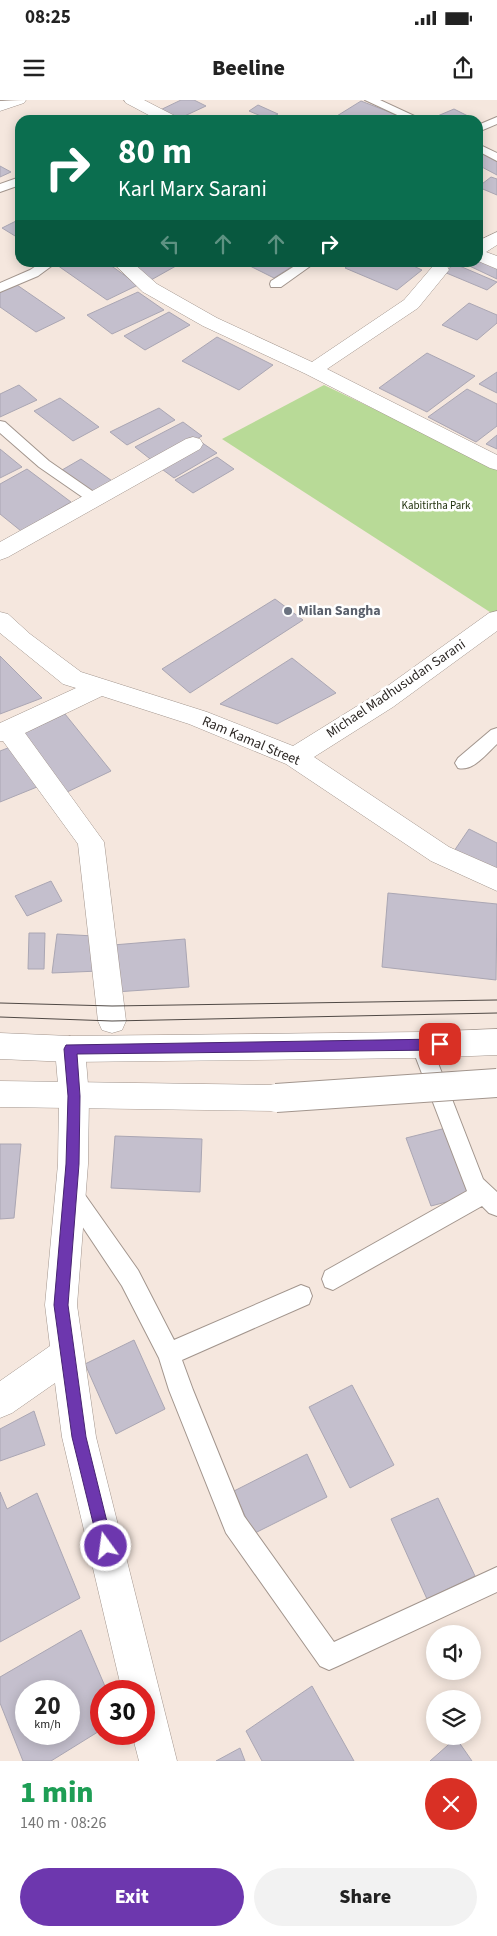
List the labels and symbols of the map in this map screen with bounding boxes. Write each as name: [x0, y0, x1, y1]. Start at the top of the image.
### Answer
park label: Kabitirtha Park: [402, 498, 471, 513]
place label: Milan Sangha: [298, 601, 381, 621]
marker: Milan Sangha: [282, 605, 294, 617]
street label: Michael Madhusudan Sarani: [322, 635, 470, 743]
street label: Ram Kamal Street: [199, 711, 303, 771]
pin: [419, 1023, 461, 1065]
position arrow: [79, 1519, 131, 1571]
speed limit sign: 30: [90, 1680, 155, 1745]

